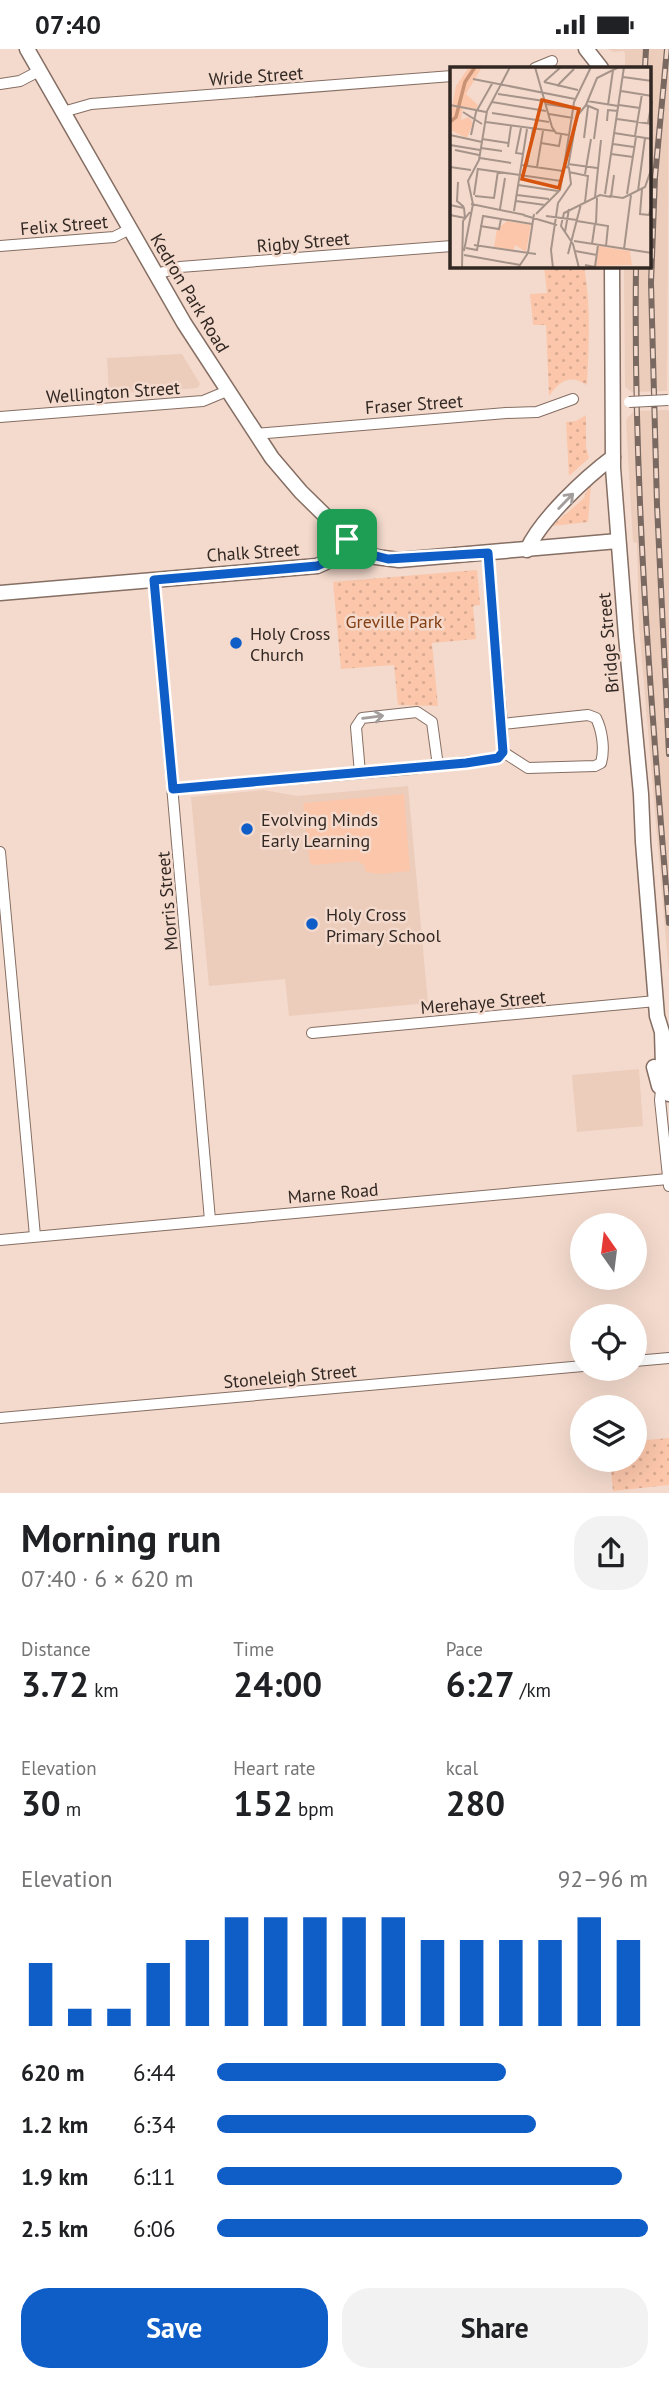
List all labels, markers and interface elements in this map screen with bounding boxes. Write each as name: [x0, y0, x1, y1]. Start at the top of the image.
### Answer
text: 07:40: [35, 8, 101, 41]
street label: Wride Street: [208, 61, 304, 91]
inset map: [450, 67, 652, 268]
street label: Felix Street: [19, 210, 109, 240]
street label: Rigby Street: [256, 226, 350, 258]
street label: Kedron Park Road: [145, 229, 235, 357]
street label: Wellington Street: [45, 376, 181, 408]
street label: Fraser Street: [364, 389, 464, 419]
one-way arrow: [558, 492, 575, 509]
pin: [317, 509, 377, 569]
icon: arrive: [328, 520, 366, 558]
street label: Chalk Street: [206, 537, 300, 567]
street label: Bridge Street: [592, 592, 624, 694]
park label: Greville Park: [346, 610, 443, 633]
place label: Holy Cross Church: [250, 622, 330, 666]
marker: Holy Cross Church: [228, 635, 244, 651]
one-way arrow: [361, 710, 384, 723]
place label: Evolving Minds Early Learning: [261, 808, 378, 852]
marker: Evolving Minds Early Learning: [239, 821, 255, 837]
street label: Morris Street: [151, 851, 183, 951]
place label: Holy Cross Primary School: [326, 903, 441, 947]
marker: Holy Cross Primary School: [304, 916, 320, 932]
street label: Merehaye Street: [419, 985, 547, 1019]
street label: Marne Road: [287, 1178, 379, 1208]
north arrow: [570, 1213, 648, 1290]
map controls: [570, 1213, 647, 1472]
button: locate: [570, 1304, 647, 1381]
street label: Stoneleigh Street: [222, 1359, 358, 1393]
button: layers: [570, 1395, 647, 1472]
text: Morning run: [21, 1513, 221, 1562]
button: share: [574, 1516, 648, 1590]
text: 07:40 · 6 × 620 m: [21, 1564, 193, 1593]
text: Distance: [21, 1637, 91, 1661]
text: Time: [233, 1637, 274, 1661]
text: Pace: [446, 1637, 483, 1661]
text: 3.72: [21, 1661, 89, 1707]
text: 24:00: [233, 1661, 322, 1707]
text: 6:27: [446, 1661, 515, 1707]
text: km: [89, 1678, 119, 1702]
text: /km: [515, 1678, 551, 1702]
text: Elevation: [21, 1756, 97, 1780]
text: Heart rate: [233, 1756, 315, 1780]
text: kcal: [446, 1756, 478, 1780]
text: 30: [21, 1780, 61, 1826]
text: 152: [233, 1780, 293, 1826]
text: 280: [446, 1780, 505, 1826]
text: m: [61, 1797, 81, 1821]
text: bpm: [293, 1797, 334, 1821]
text: Elevation: [21, 1864, 113, 1893]
text: 92–96 m: [558, 1864, 648, 1893]
text: 620 m: [21, 2058, 84, 2087]
text: 6:44: [133, 2058, 176, 2087]
text: 1.2 km: [21, 2110, 88, 2139]
text: 6:34: [133, 2110, 176, 2139]
text: 1.9 km: [21, 2162, 88, 2191]
text: 6:11: [133, 2162, 176, 2191]
text: 2.5 km: [21, 2214, 88, 2243]
text: 6:06: [133, 2214, 176, 2243]
button: Save: [21, 2288, 328, 2368]
button: Share: [342, 2288, 648, 2368]

